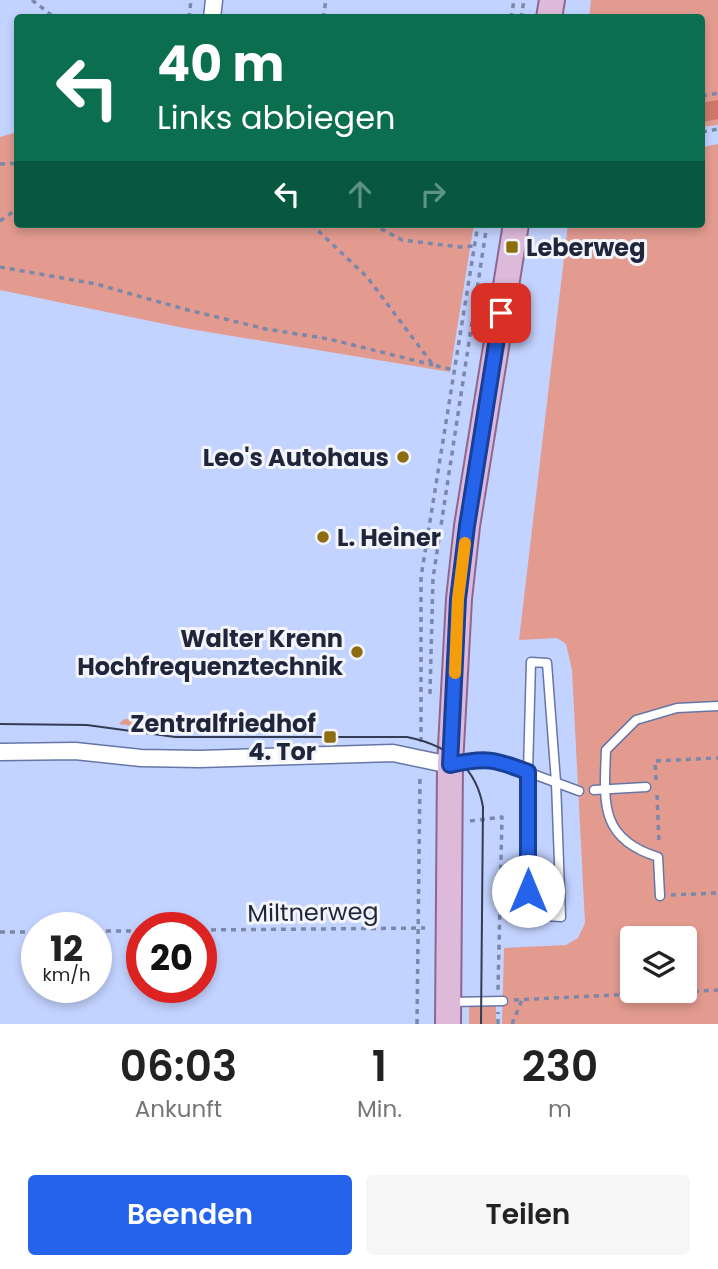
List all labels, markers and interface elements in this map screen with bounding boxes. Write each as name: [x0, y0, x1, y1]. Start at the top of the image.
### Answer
text: 40 m: [157, 30, 284, 98]
icon: left: [42, 42, 133, 133]
text: Links abbiegen: [157, 95, 395, 140]
icon: left: [268, 175, 306, 213]
icon: ahead: [341, 175, 379, 213]
icon: right: [414, 175, 452, 213]
place label: Leberweg: [526, 231, 645, 264]
marker: Leberweg: [504, 239, 520, 255]
pin: [471, 283, 531, 343]
icon: arrive: [482, 294, 520, 332]
place label: Leo's Autohaus: [203, 441, 389, 474]
marker: Leo's Autohaus: [395, 449, 411, 465]
place label: L. Heiner: [337, 521, 441, 554]
marker: L. Heiner: [315, 529, 331, 545]
place label: Walter Krenn Hochfrequenztechnik: [77, 622, 343, 683]
marker: Walter Krenn Hochfrequenztechnik: [349, 644, 365, 660]
place label: Zentralfriedhof 4. Tor: [130, 707, 316, 768]
marker: Zentralfriedhof 4. Tor: [322, 729, 338, 745]
position arrow: [491, 854, 565, 928]
street label: Miltnerweg: [247, 894, 379, 930]
speed limit sign: 20: [126, 912, 217, 1003]
text: 12: [50, 924, 83, 973]
map controls: [620, 926, 697, 1003]
button: layers: [620, 926, 697, 1003]
text: km/h: [43, 962, 90, 987]
text: 06:03: [120, 1037, 237, 1096]
text: 1: [372, 1037, 387, 1096]
text: 230: [522, 1037, 598, 1096]
text: Ankunft: [135, 1093, 222, 1125]
text: Min.: [357, 1093, 402, 1125]
text: m: [548, 1093, 572, 1125]
button: Beenden: [28, 1175, 352, 1255]
button: Teilen: [366, 1175, 690, 1255]

